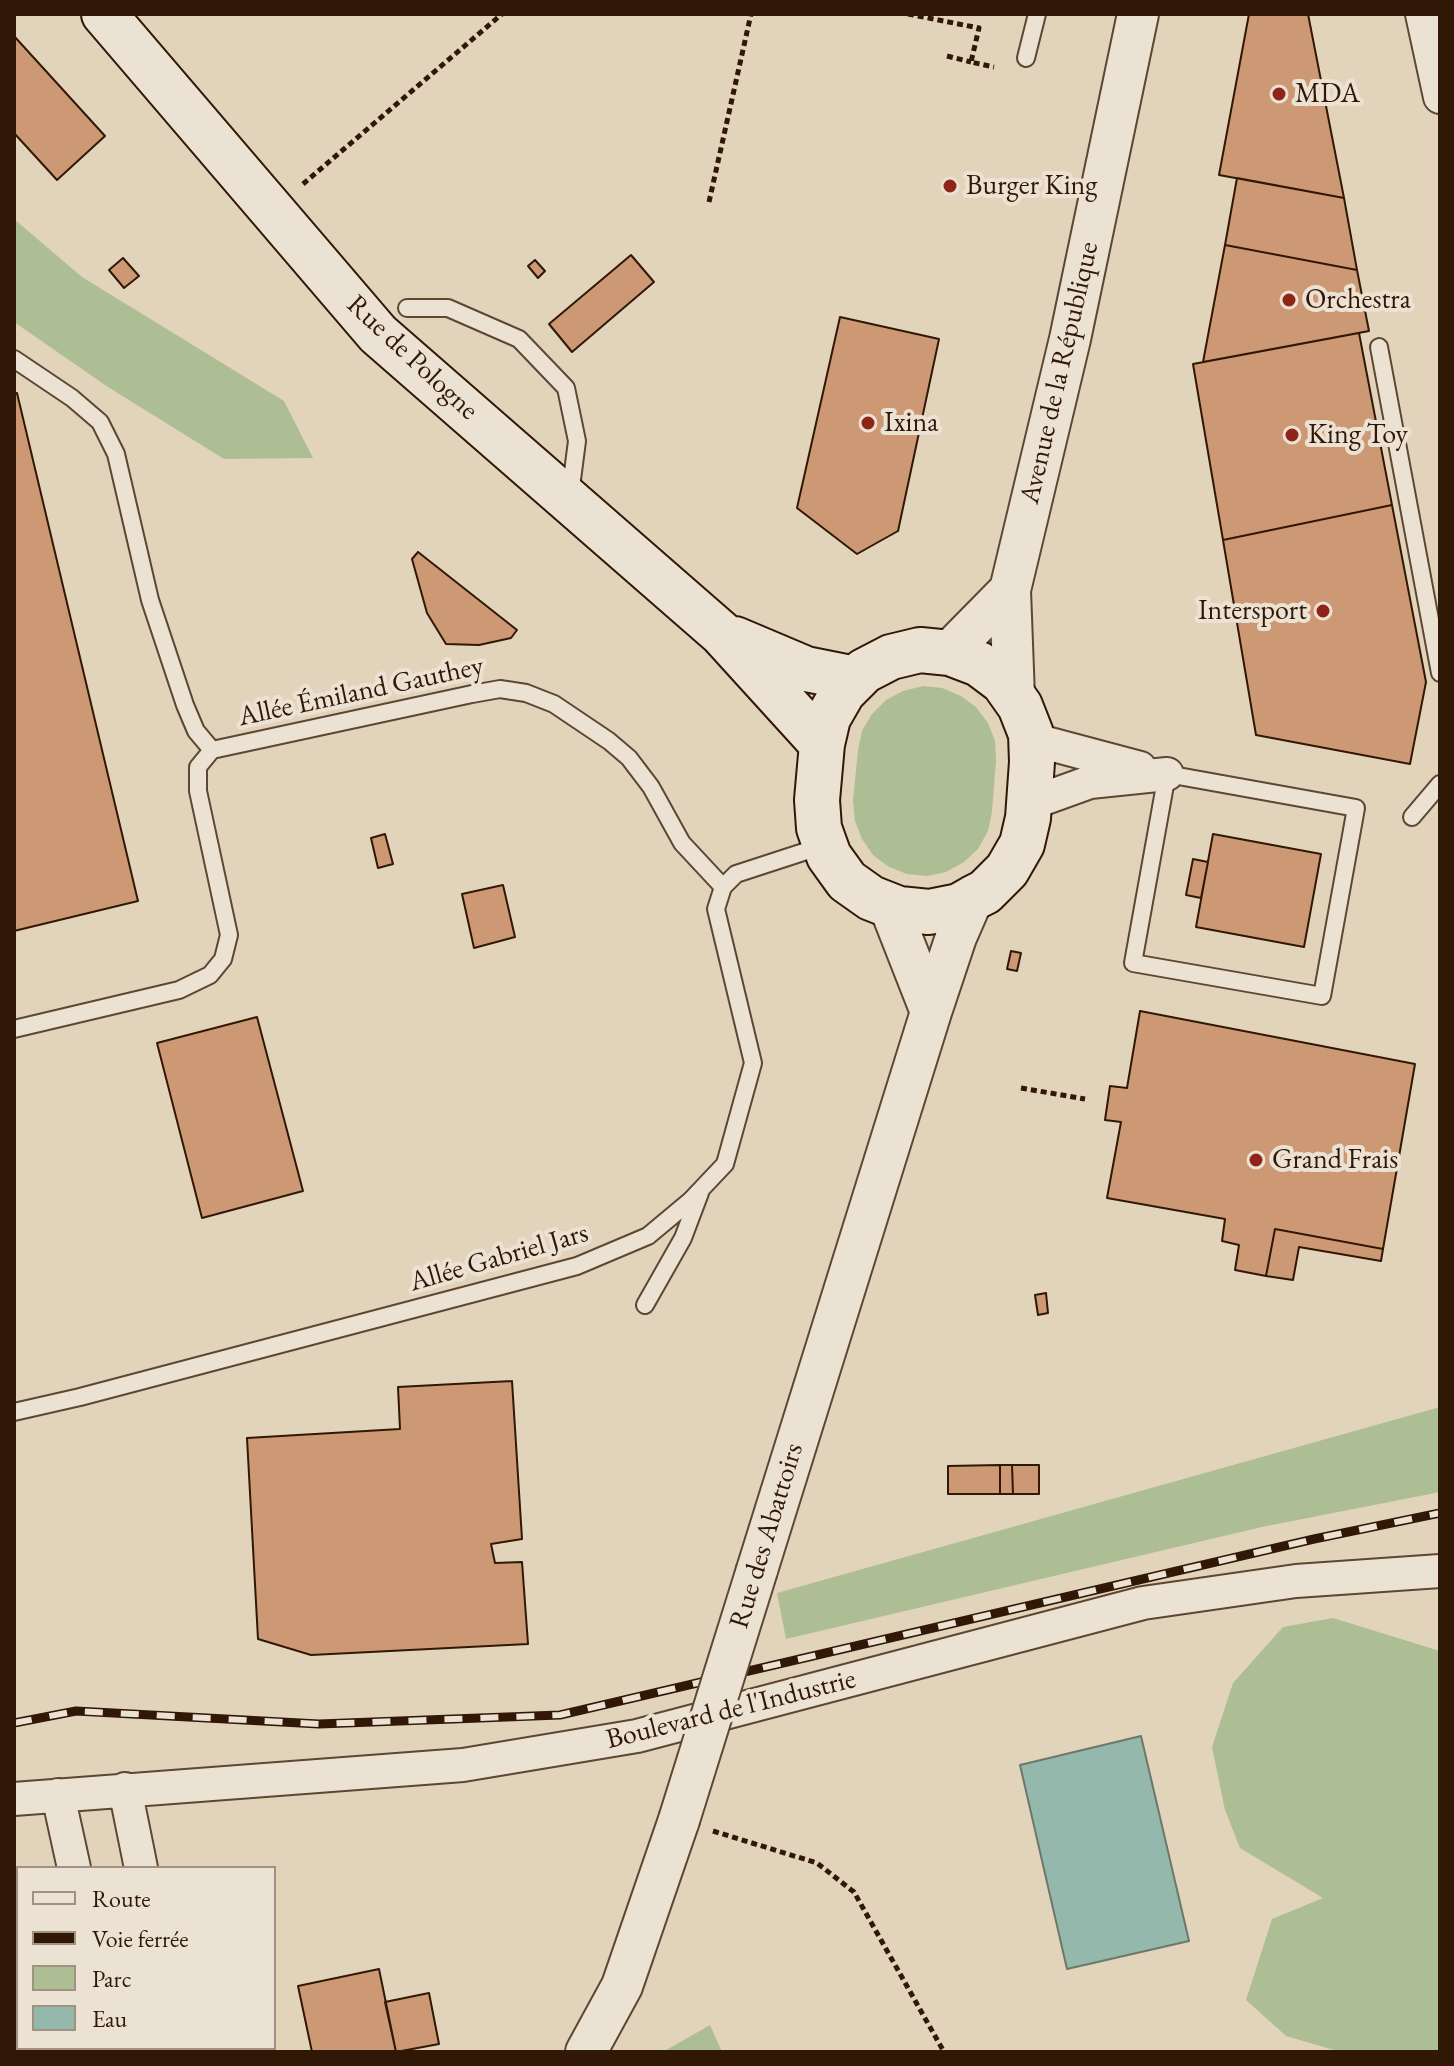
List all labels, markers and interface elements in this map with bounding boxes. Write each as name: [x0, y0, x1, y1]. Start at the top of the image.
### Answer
place label: MDA: [1295, 77, 1360, 111]
marker: MDA: [1270, 85, 1288, 103]
place label: Burger King: [966, 169, 1097, 203]
marker: Burger King: [941, 177, 959, 195]
street label: Avenue de la République: [1013, 239, 1107, 507]
place label: Orchestra: [1305, 283, 1411, 317]
street label: Rue de Pologne: [339, 288, 485, 428]
marker: Orchestra: [1280, 291, 1298, 309]
place label: Ixina: [884, 406, 938, 440]
marker: Ixina: [859, 414, 877, 432]
place label: King Toy: [1308, 418, 1408, 452]
marker: King Toy: [1283, 426, 1301, 444]
place label: Intersport: [1198, 594, 1307, 628]
marker: Intersport: [1314, 602, 1332, 620]
street label: Allée Émiland Gauthey: [235, 650, 487, 734]
place label: Grand Frais: [1272, 1143, 1398, 1177]
marker: Grand Frais: [1247, 1151, 1265, 1169]
street label: Allée Gabriel Jars: [406, 1216, 592, 1300]
street label: Rue des Abattoirs: [723, 1439, 811, 1633]
street label: Boulevard de l'Industrie: [603, 1663, 859, 1757]
legend: [16, 1866, 276, 2050]
text: Route: [92, 1883, 151, 1914]
text: Voie ferrée: [92, 1923, 189, 1954]
text: Parc: [92, 1963, 131, 1994]
text: Eau: [92, 2003, 127, 2034]

